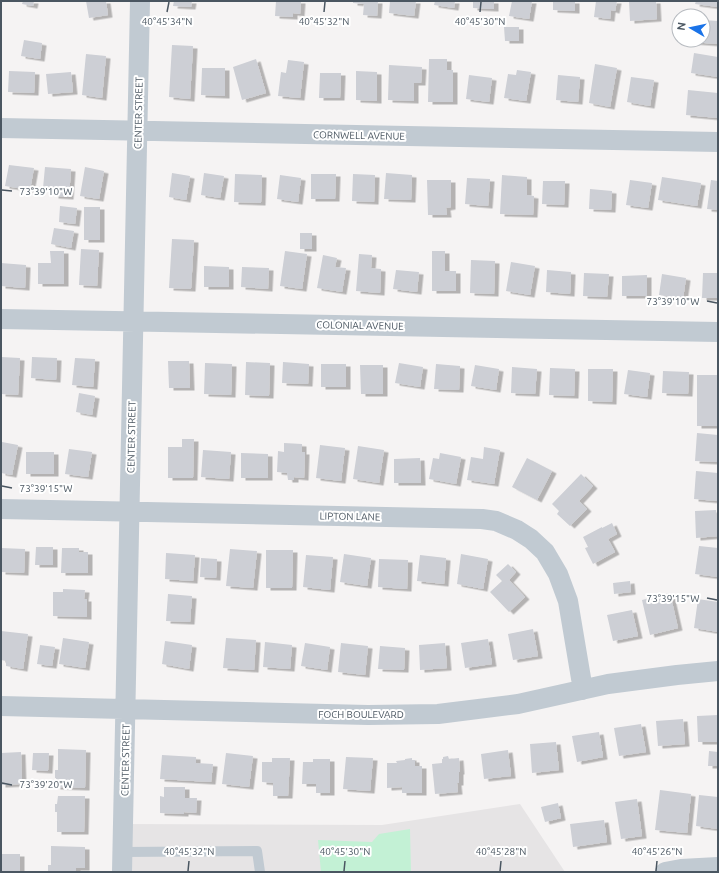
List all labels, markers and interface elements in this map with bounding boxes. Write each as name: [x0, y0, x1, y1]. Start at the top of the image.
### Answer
north arrow: [671, 8, 711, 48]
text: 40°45'34"N: [142, 16, 192, 27]
text: 40°45'32"N: [299, 16, 349, 27]
text: 40°45'30"N: [455, 16, 505, 27]
text: N: [675, 21, 688, 31]
street label: CENTER STREET: [132, 76, 145, 149]
street label: CORNWELL AVENUE: [313, 129, 405, 142]
text: 73°39'10"W: [20, 186, 72, 197]
text: 73°39'10"W: [647, 296, 699, 307]
street label: COLONIAL AVENUE: [316, 319, 404, 332]
street label: CENTER STREET: [125, 400, 138, 473]
text: 73°39'15"W: [20, 483, 72, 494]
street label: LIPTON LANE: [319, 510, 381, 523]
text: 73°39'15"W: [647, 593, 699, 604]
street label: FOCH BOULEVARD: [318, 709, 404, 720]
street label: CENTER STREET: [119, 723, 132, 796]
text: 73°39'20"W: [20, 779, 72, 790]
text: 40°45'32"N: [164, 846, 214, 857]
text: 40°45'30"N: [320, 846, 370, 857]
text: 40°45'28"N: [476, 846, 526, 857]
text: 40°45'26"N: [632, 846, 682, 857]

